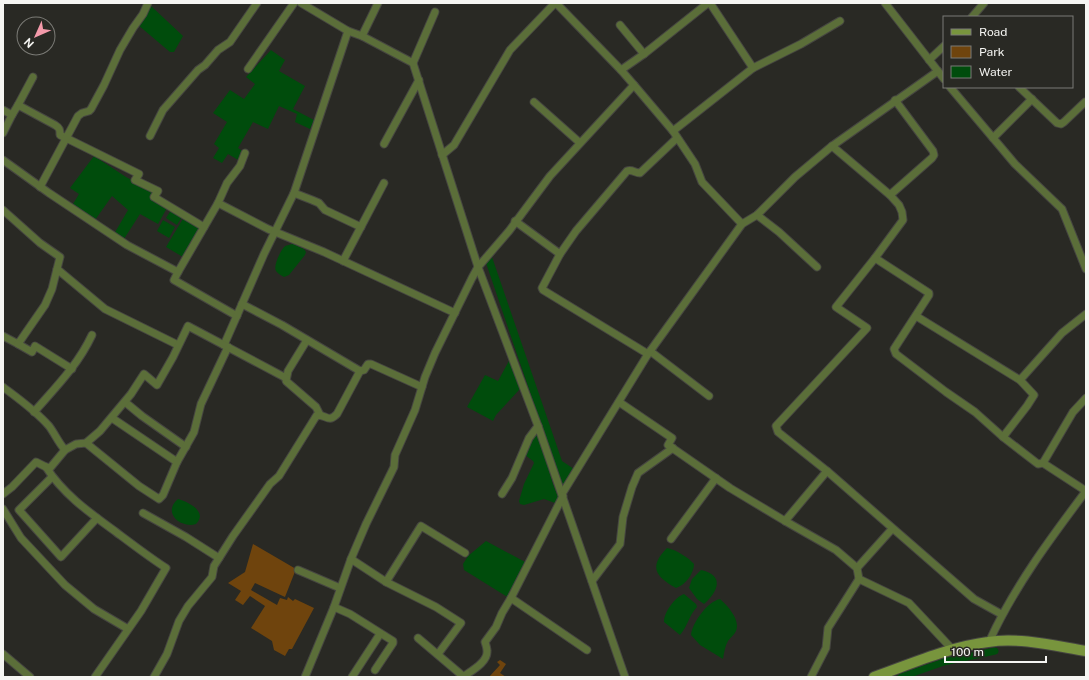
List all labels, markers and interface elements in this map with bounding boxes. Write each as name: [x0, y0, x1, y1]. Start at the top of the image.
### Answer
north arrow: [16, 16, 56, 56]
legend: [943, 16, 1073, 88]
text: Road: [979, 25, 1007, 39]
text: N: [22, 36, 36, 50]
text: Park: [979, 45, 1005, 59]
text: Water: [979, 65, 1013, 79]
scale bar: [945, 638, 1046, 664]
text: 100 m: [951, 645, 984, 659]

